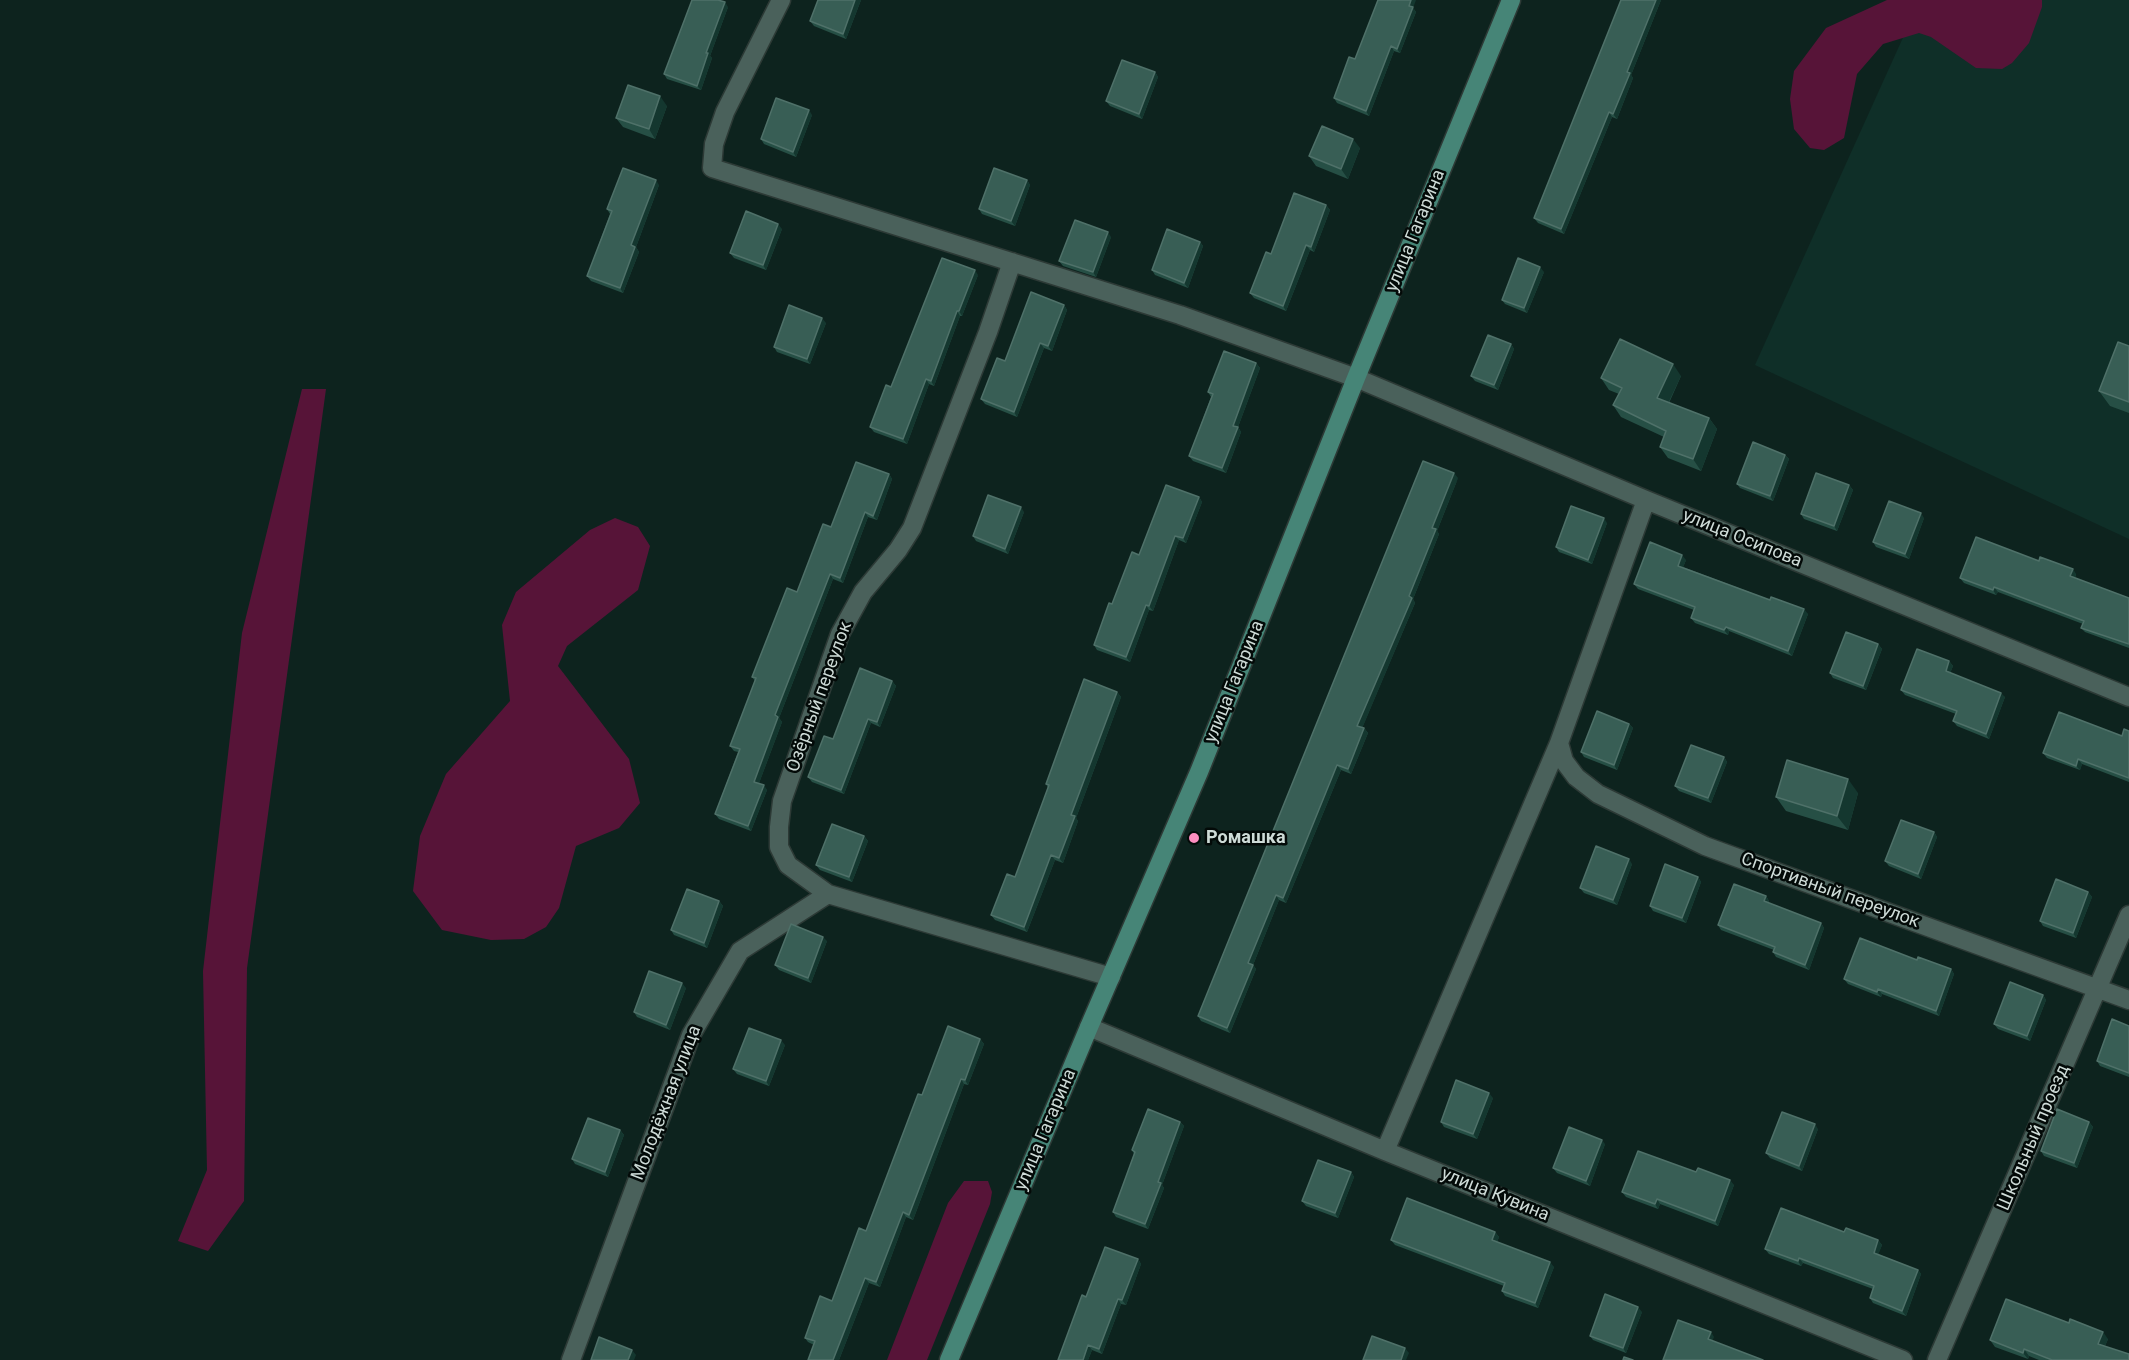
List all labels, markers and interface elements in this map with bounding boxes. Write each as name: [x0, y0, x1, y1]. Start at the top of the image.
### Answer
street label: улица Гагарина: [1382, 167, 1450, 295]
street label: улица Осипова: [1679, 505, 1805, 573]
street label: улица Гагарина: [1201, 618, 1269, 746]
street label: Озёрный переулок: [783, 619, 857, 775]
place label: Ромашка: [1206, 827, 1286, 849]
marker: Ромашка: [1187, 831, 1201, 845]
street label: Спортивный переулок: [1738, 849, 1922, 933]
street label: Молодёжная улица: [628, 1023, 706, 1183]
street label: Школьный проезд: [1994, 1062, 2074, 1214]
street label: улица Гагарина: [1011, 1066, 1081, 1194]
street label: улица Кувина: [1438, 1164, 1552, 1226]

